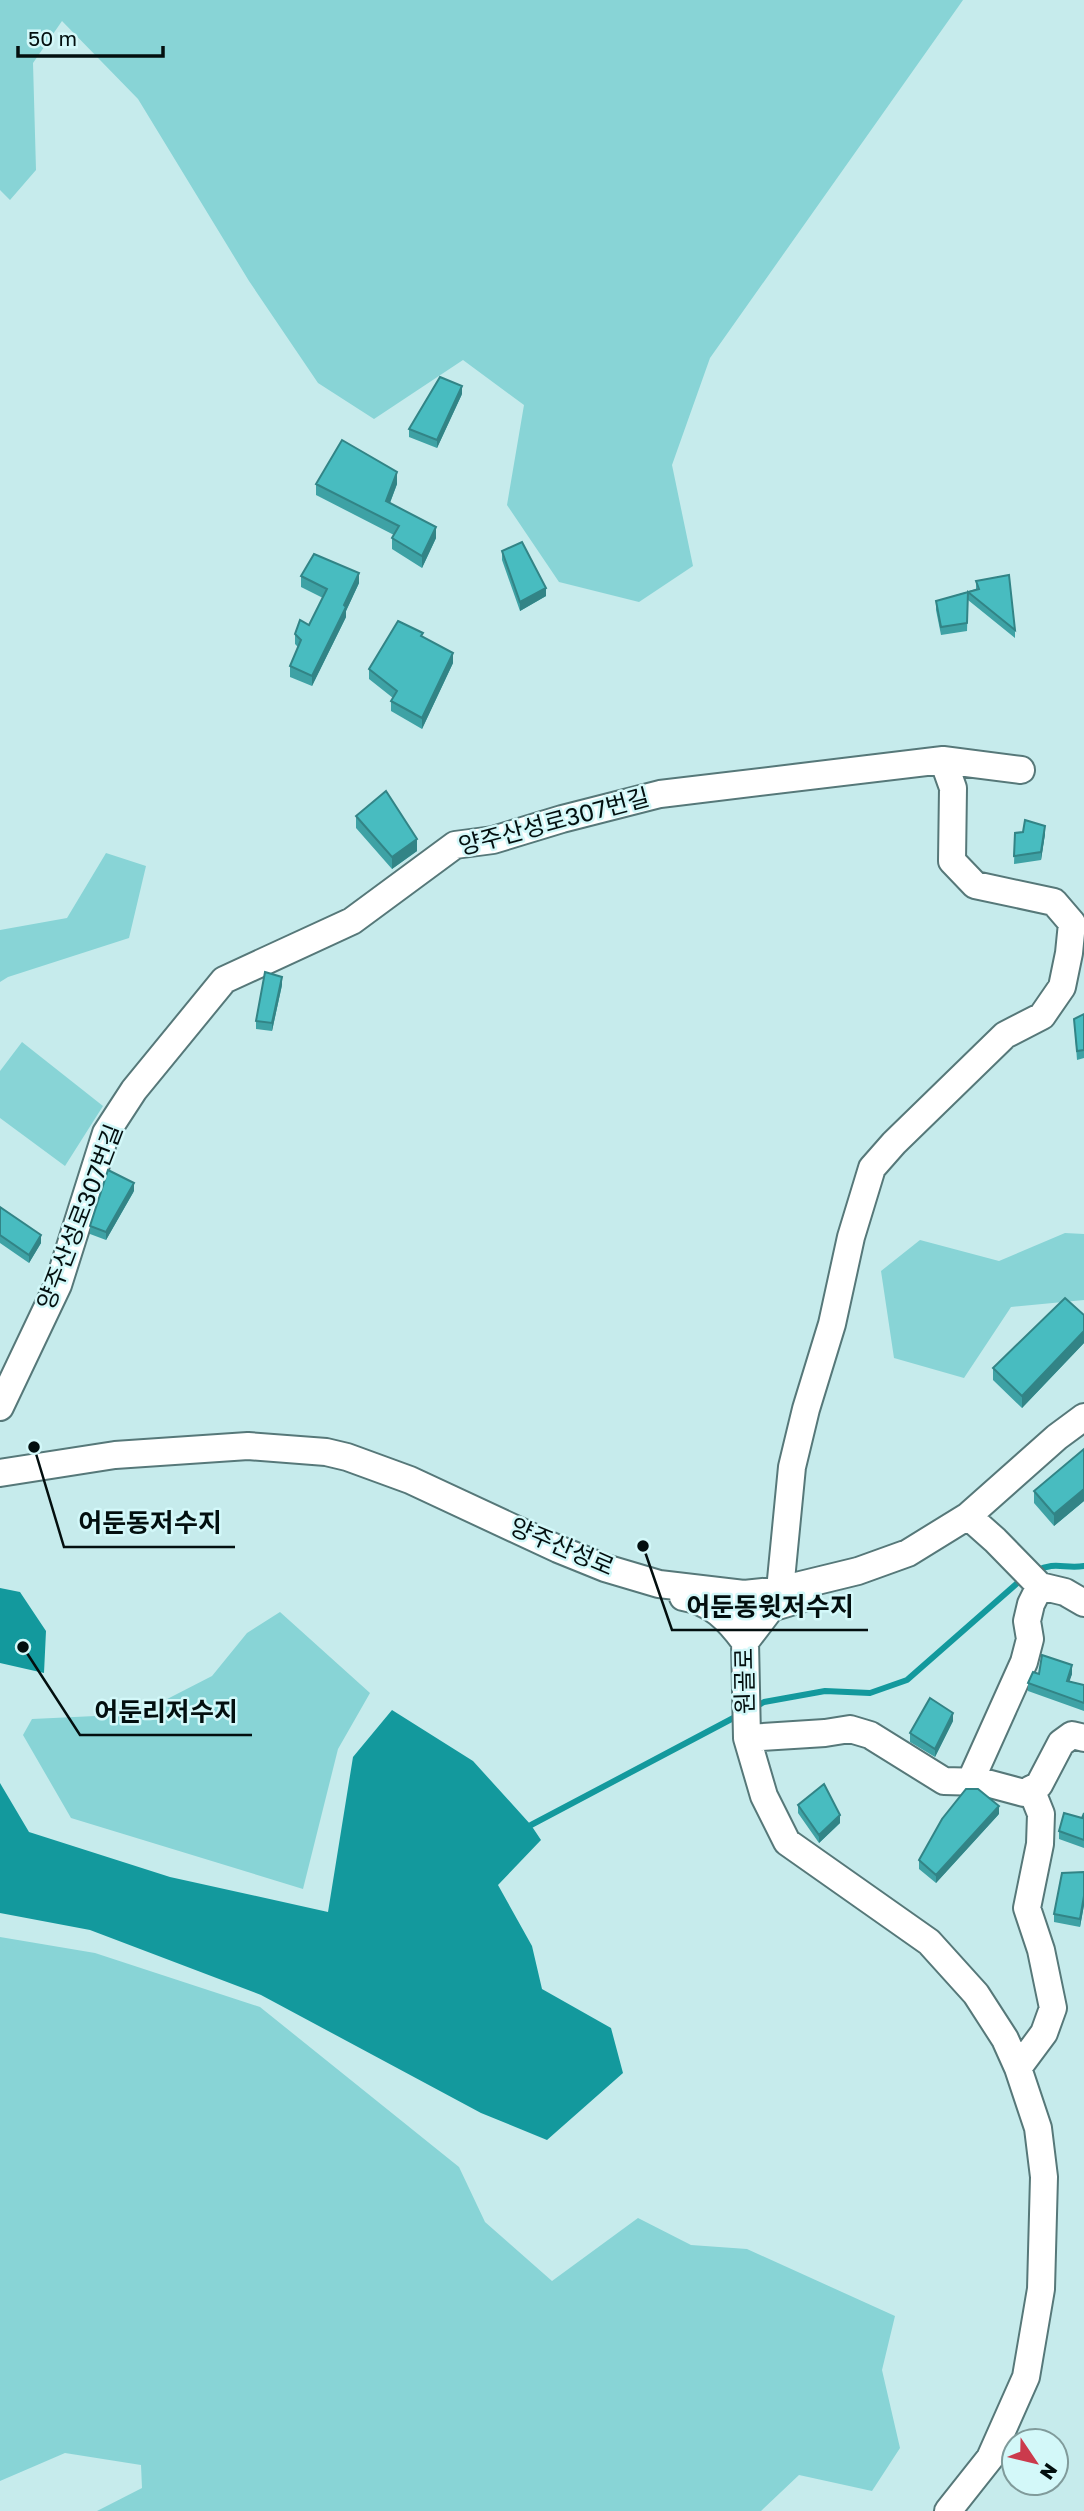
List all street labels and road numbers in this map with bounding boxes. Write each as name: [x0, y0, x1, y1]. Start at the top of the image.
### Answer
street label: 양주산성로307번길: [455, 781, 652, 860]
street label: 양주산성로307번길: [30, 1120, 127, 1313]
street label: 양주산성로: [506, 1511, 619, 1581]
street label: 원골로: [728, 1648, 759, 1714]

